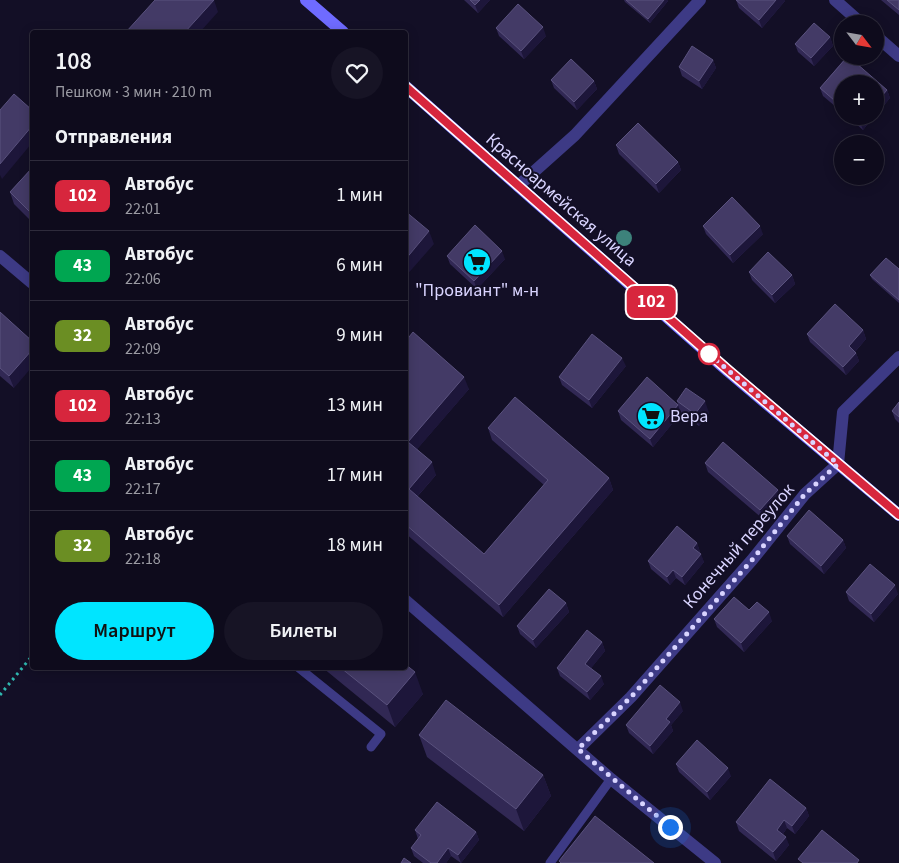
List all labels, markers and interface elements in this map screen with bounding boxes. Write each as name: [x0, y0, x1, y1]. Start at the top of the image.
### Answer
north arrow: [834, 15, 884, 65]
map controls: [834, 15, 884, 185]
text: 108: [55, 44, 92, 79]
button: heart: [331, 47, 383, 99]
button: +: [834, 75, 884, 125]
text: Пешком · 3 мин · 210 m: [55, 81, 212, 103]
text: Отправления: [55, 124, 172, 151]
street label: Красноармейская улица: [480, 127, 642, 273]
button: −: [834, 135, 884, 185]
text: Автобус: [125, 171, 194, 198]
text: 1 мин: [336, 182, 383, 209]
text: 102: [68, 183, 97, 208]
text: 22:01: [125, 198, 161, 220]
text: Автобус: [125, 241, 194, 268]
supermarket icon: "Провиант" м-н: [462, 247, 492, 277]
text: 6 мин: [336, 252, 383, 279]
text: 43: [73, 253, 92, 278]
text: 22:06: [125, 268, 161, 290]
place label: "Провиант" м-н: [415, 278, 539, 303]
line badge: 102: [622, 286, 680, 318]
text: 102: [637, 289, 665, 314]
text: Автобус: [125, 311, 194, 338]
text: 9 мин: [336, 322, 383, 349]
text: 32: [73, 323, 92, 348]
text: 22:09: [125, 338, 161, 360]
unlabelled marker: [698, 343, 720, 365]
text: Автобус: [125, 381, 194, 408]
text: 13 мин: [327, 392, 383, 419]
text: 102: [68, 393, 97, 418]
supermarket icon: Вера: [636, 401, 666, 431]
place label: Вера: [670, 404, 708, 429]
text: 22:13: [125, 408, 161, 430]
text: Автобус: [125, 451, 194, 478]
text: 17 мин: [327, 462, 383, 489]
text: 43: [73, 463, 92, 488]
text: 22:17: [125, 478, 161, 500]
street label: Конечный переулок: [678, 478, 801, 614]
text: Автобус: [125, 521, 194, 548]
text: 18 мин: [327, 532, 383, 559]
text: 32: [73, 533, 92, 558]
text: 22:18: [125, 548, 161, 570]
button: Маршрут: [55, 602, 214, 660]
button: Билеты: [224, 602, 383, 660]
your location: [658, 815, 683, 840]

